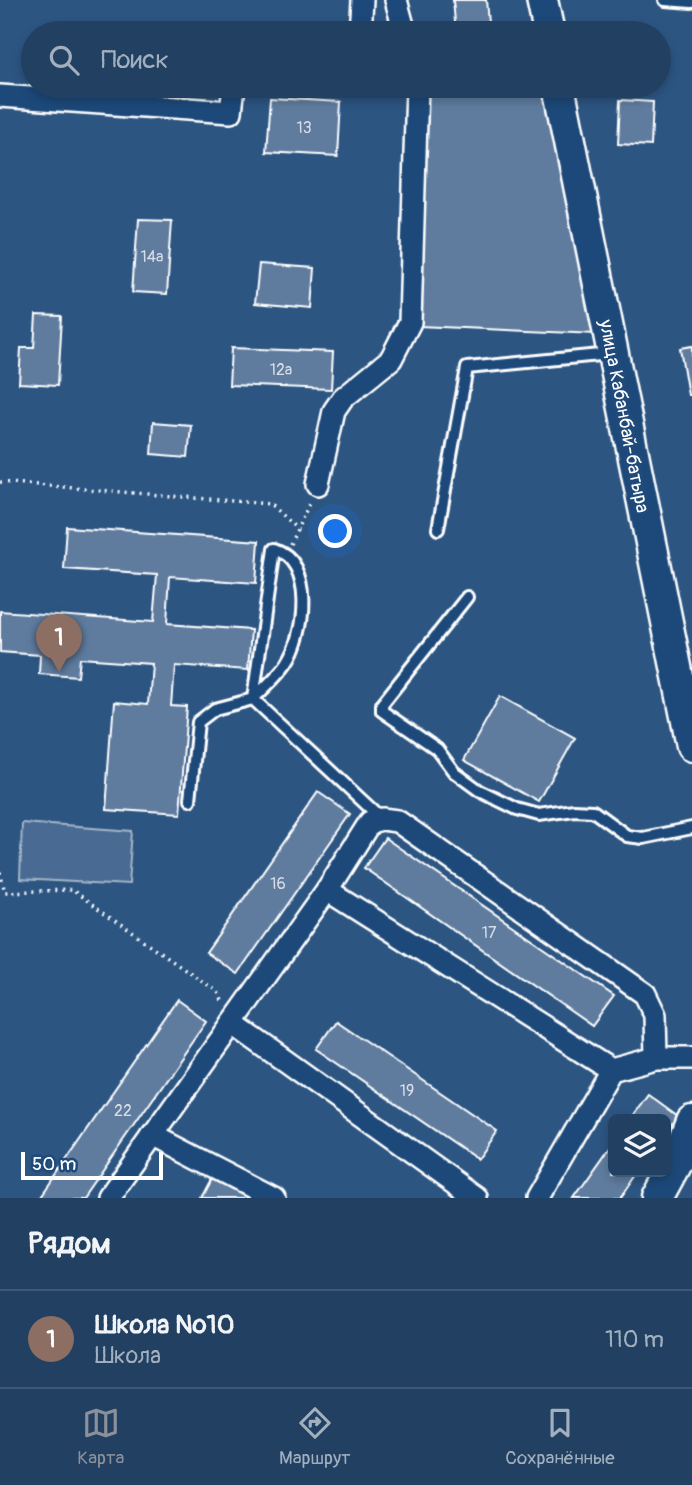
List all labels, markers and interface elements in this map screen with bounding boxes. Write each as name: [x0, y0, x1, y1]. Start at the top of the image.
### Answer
search box: [21, 21, 671, 98]
icon: search: [45, 41, 83, 79]
text: Поиск: [101, 44, 169, 76]
house number: 13: [296, 118, 312, 138]
house number: 14а: [141, 247, 163, 267]
street label: улица Кабанбай-батыра: [593, 317, 655, 515]
house number: 12а: [270, 360, 292, 380]
your location: [318, 514, 352, 548]
pin: 1: [36, 614, 82, 672]
house number: 16: [270, 874, 286, 894]
house number: 17: [482, 923, 497, 943]
house number: 19: [400, 1081, 414, 1101]
house number: 22: [114, 1101, 132, 1121]
map controls: [608, 1114, 671, 1177]
button: layers: [608, 1114, 671, 1177]
scale bar: [21, 1149, 163, 1181]
text: 50 m: [32, 1152, 76, 1176]
text: Рядом: [28, 1225, 111, 1262]
text: Школа №10: [95, 1309, 235, 1341]
text: 1: [47, 1325, 56, 1354]
text: 110 m: [605, 1325, 664, 1354]
text: Школа: [95, 1341, 161, 1370]
tab: Карта: [77, 1404, 124, 1470]
tab: Маршрут: [279, 1404, 351, 1470]
tab: Сохранённые: [505, 1404, 615, 1470]

